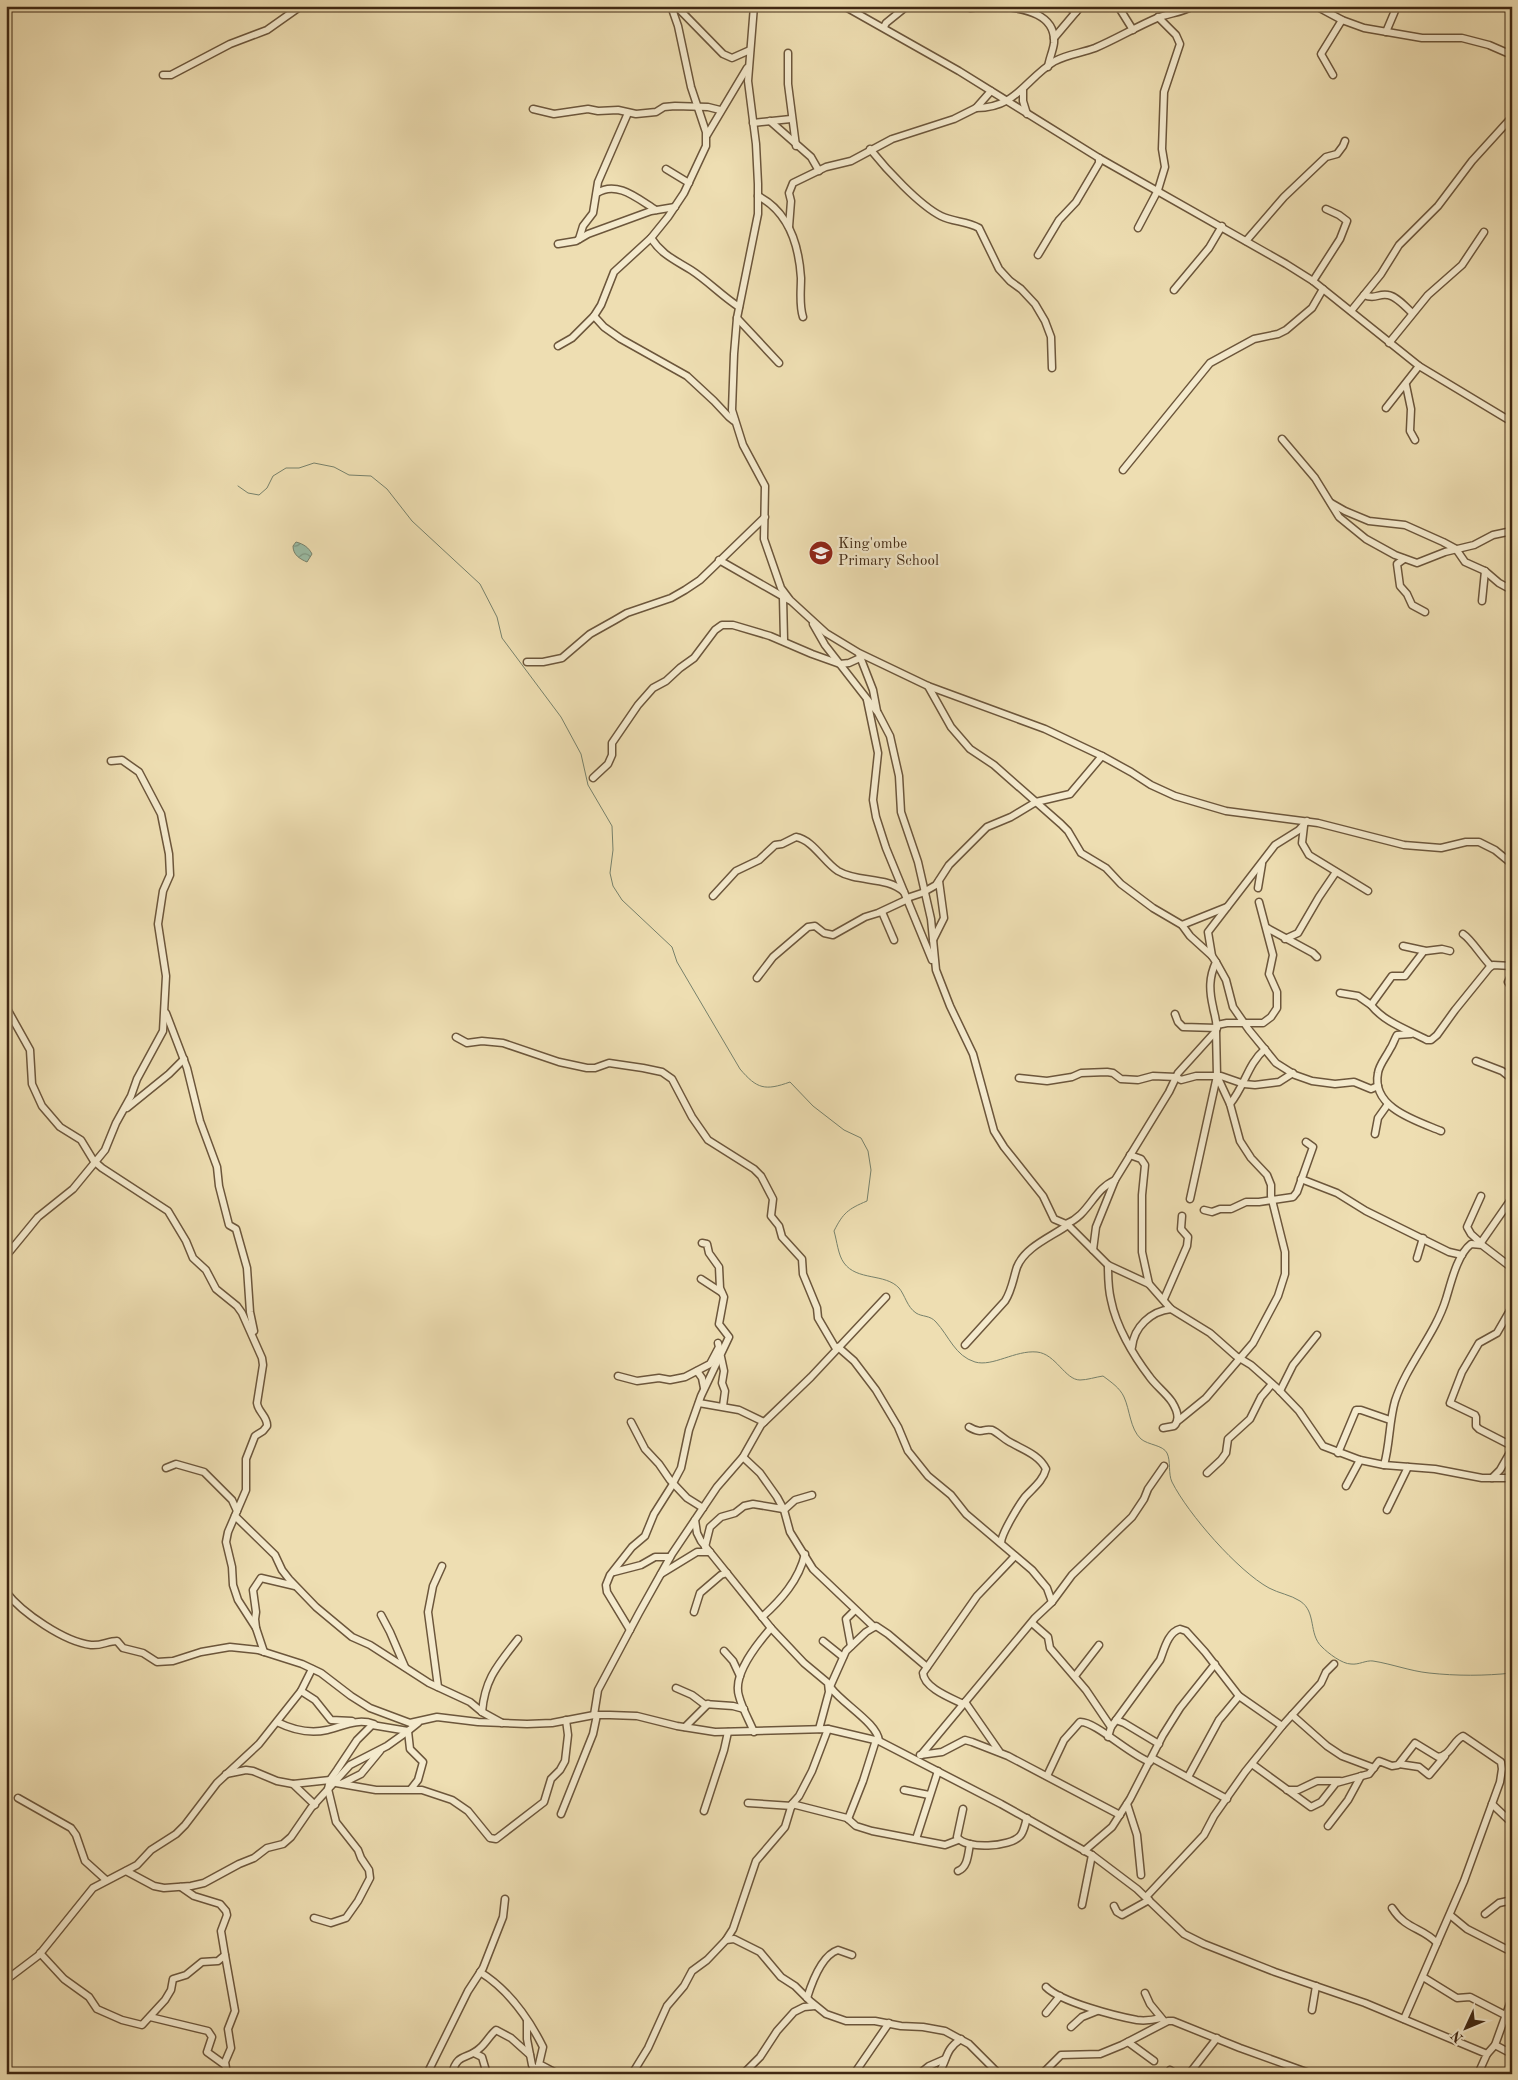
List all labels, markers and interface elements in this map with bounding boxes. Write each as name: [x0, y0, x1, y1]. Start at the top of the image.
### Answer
place label: King'ombe Primary School: [838, 537, 939, 569]
school or university icon: King'ombe Primary School: [808, 540, 834, 566]
north arrow: [1440, 2002, 1490, 2052]
text: N: [1448, 2027, 1466, 2045]

